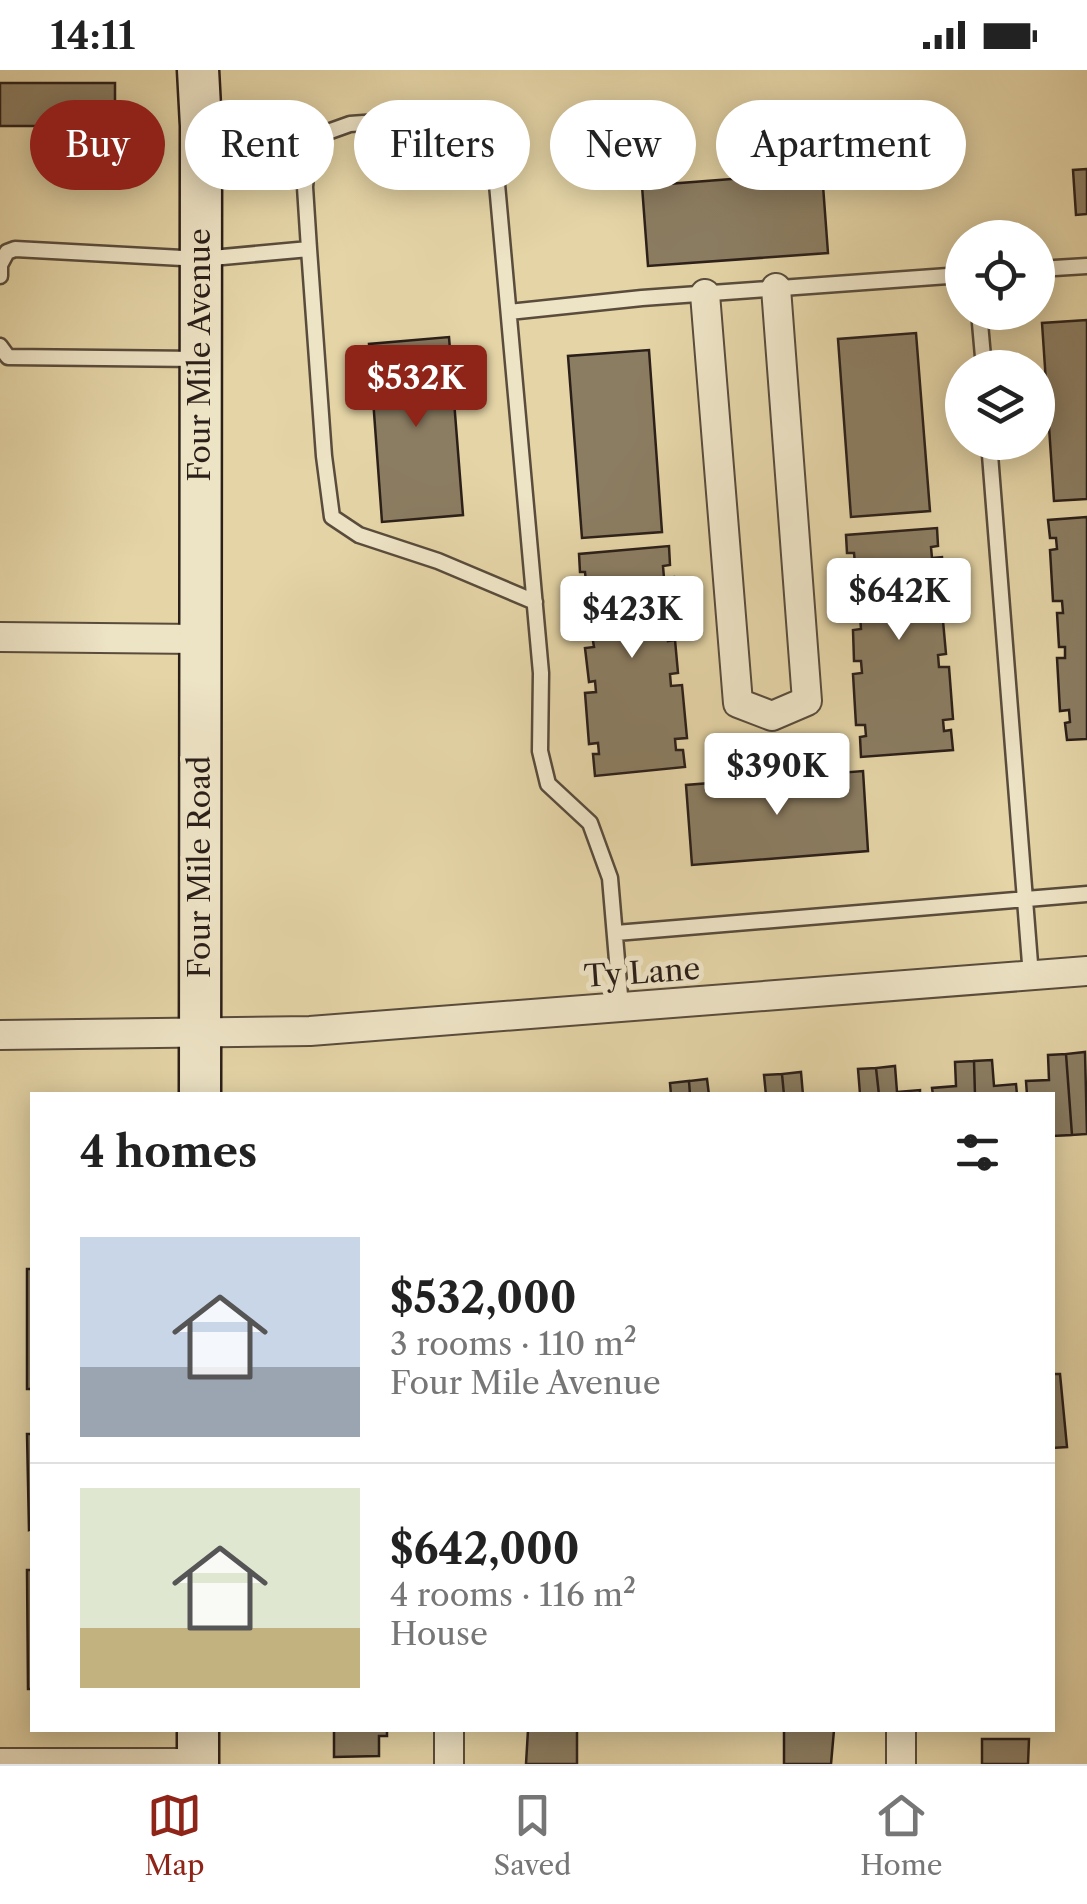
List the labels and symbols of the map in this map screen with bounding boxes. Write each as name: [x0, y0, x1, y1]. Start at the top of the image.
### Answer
street label: Four Mile Avenue: [181, 228, 218, 482]
pin: $532K: [346, 345, 486, 430]
pin: $642K: [829, 558, 969, 643]
pin: $423K: [562, 576, 702, 661]
pin: $390K: [707, 733, 847, 818]
street label: Four Mile Road: [181, 756, 218, 978]
street label: Ty Lane: [583, 950, 701, 995]

